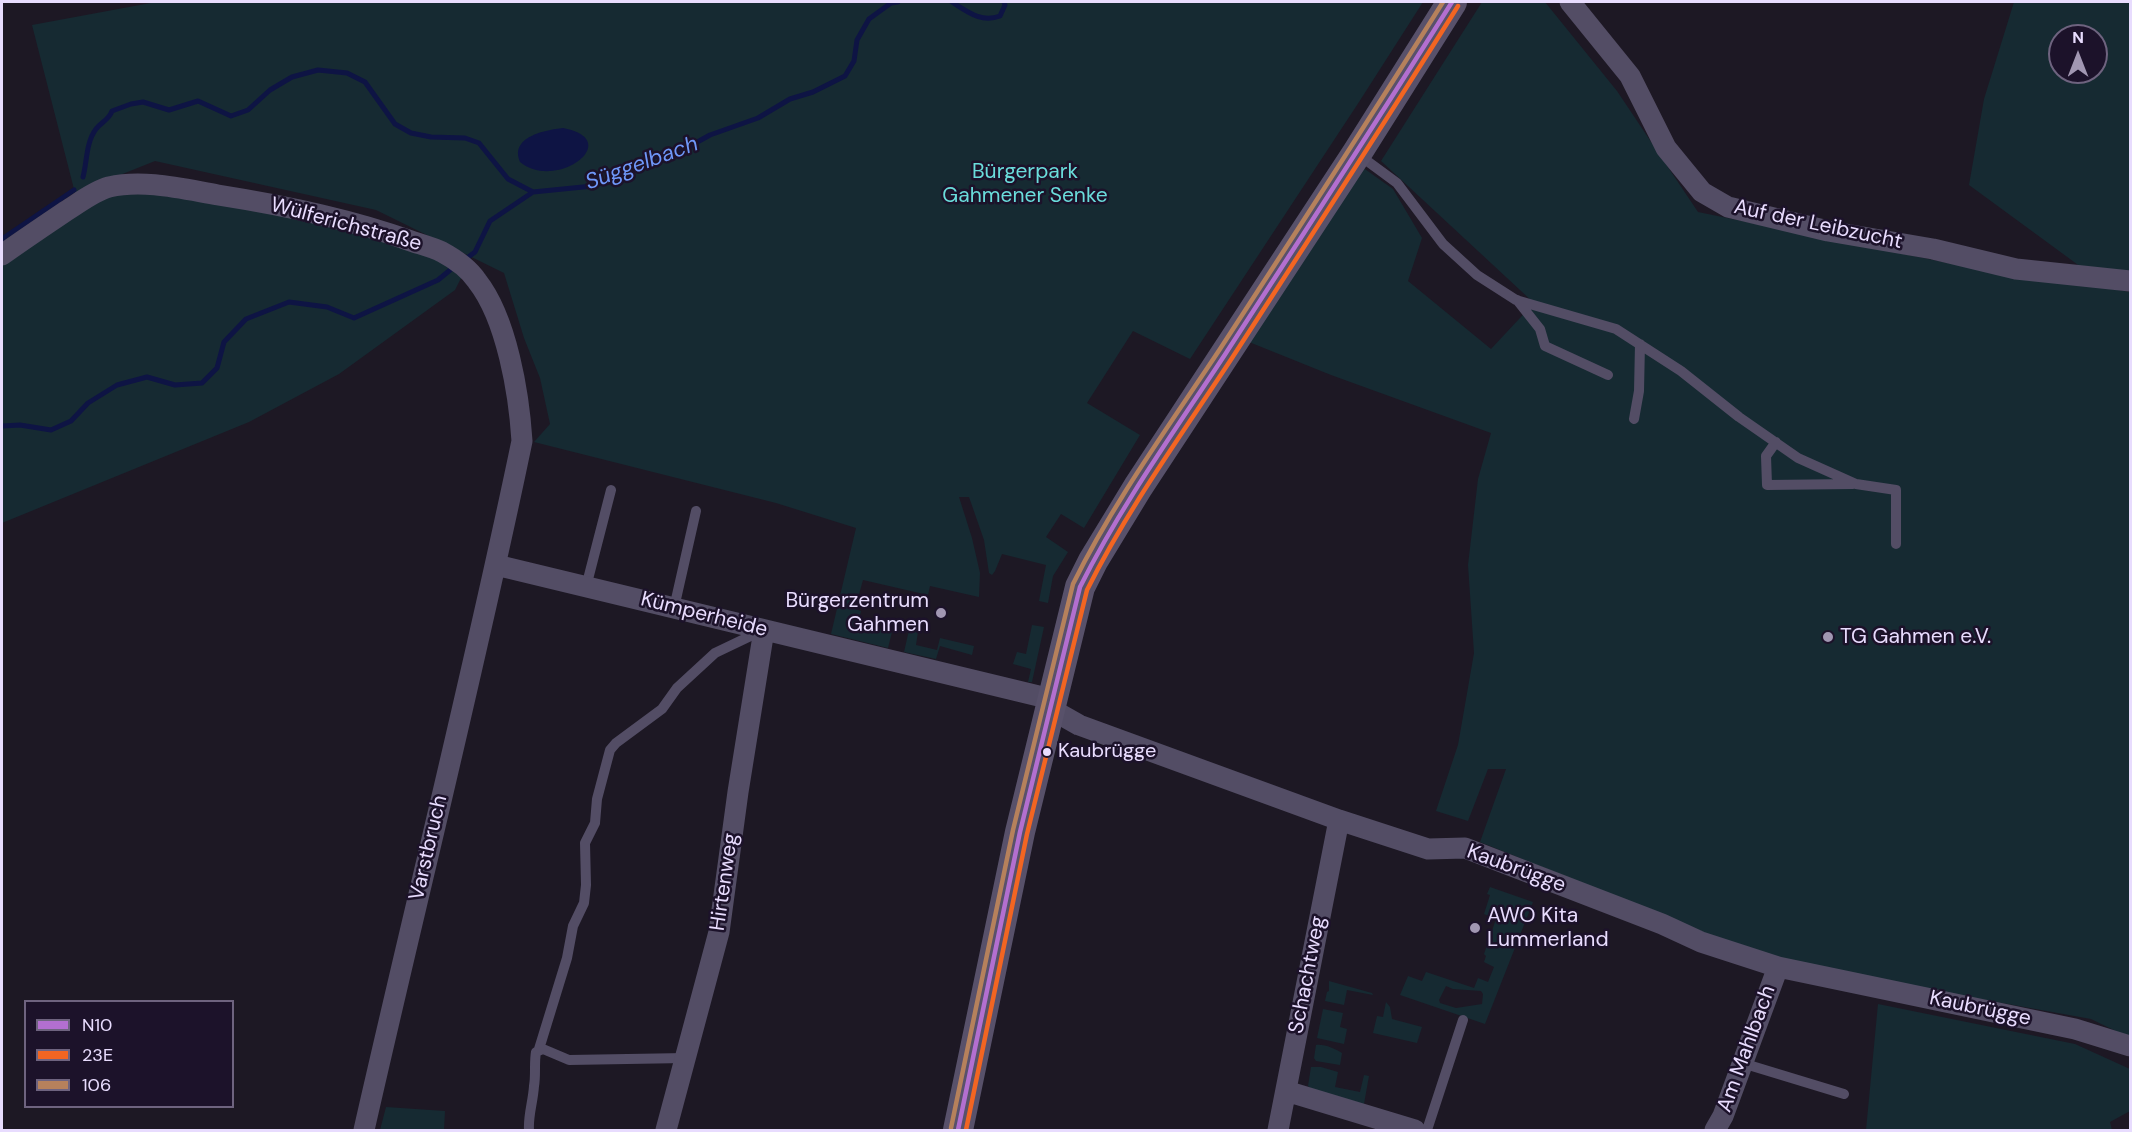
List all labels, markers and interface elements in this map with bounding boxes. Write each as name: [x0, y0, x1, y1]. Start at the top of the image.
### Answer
north arrow: [2048, 24, 2108, 84]
text: N: [2072, 27, 2084, 48]
water label: Süggelbach: [582, 131, 702, 197]
park label: Bürgerpark Gahmener Senke: [942, 159, 1108, 209]
street label: Wülferichstraße: [268, 193, 424, 257]
street label: Auf der Leibzucht: [1731, 195, 1905, 255]
street label: Kümperheide: [638, 587, 770, 643]
place label: Bürgerzentrum Gahmen: [785, 588, 929, 638]
marker: Bürgerzentrum Gahmen: [934, 606, 948, 620]
place label: TG Gahmen e.V.: [1840, 624, 1991, 650]
marker: TG Gahmen e.V.: [1821, 630, 1835, 644]
place label: Kaubrügge: [1058, 740, 1156, 764]
marker: Kaubrügge: [1041, 746, 1053, 758]
street label: Varstbruch: [405, 793, 453, 903]
street label: Hirtenweg: [706, 832, 744, 932]
street label: Kaubrügge: [1463, 840, 1569, 898]
place label: AWO Kita Lummerland: [1487, 903, 1609, 953]
street label: Schachtweg: [1284, 914, 1332, 1036]
marker: AWO Kita Lummerland: [1468, 921, 1482, 935]
street label: Am Mahlbach: [1712, 982, 1782, 1116]
street label: Kaubrügge: [1927, 986, 2033, 1032]
legend: [24, 1000, 234, 1108]
text: N10: [82, 1013, 112, 1037]
text: 23E: [82, 1043, 113, 1067]
text: 106: [82, 1073, 111, 1097]

